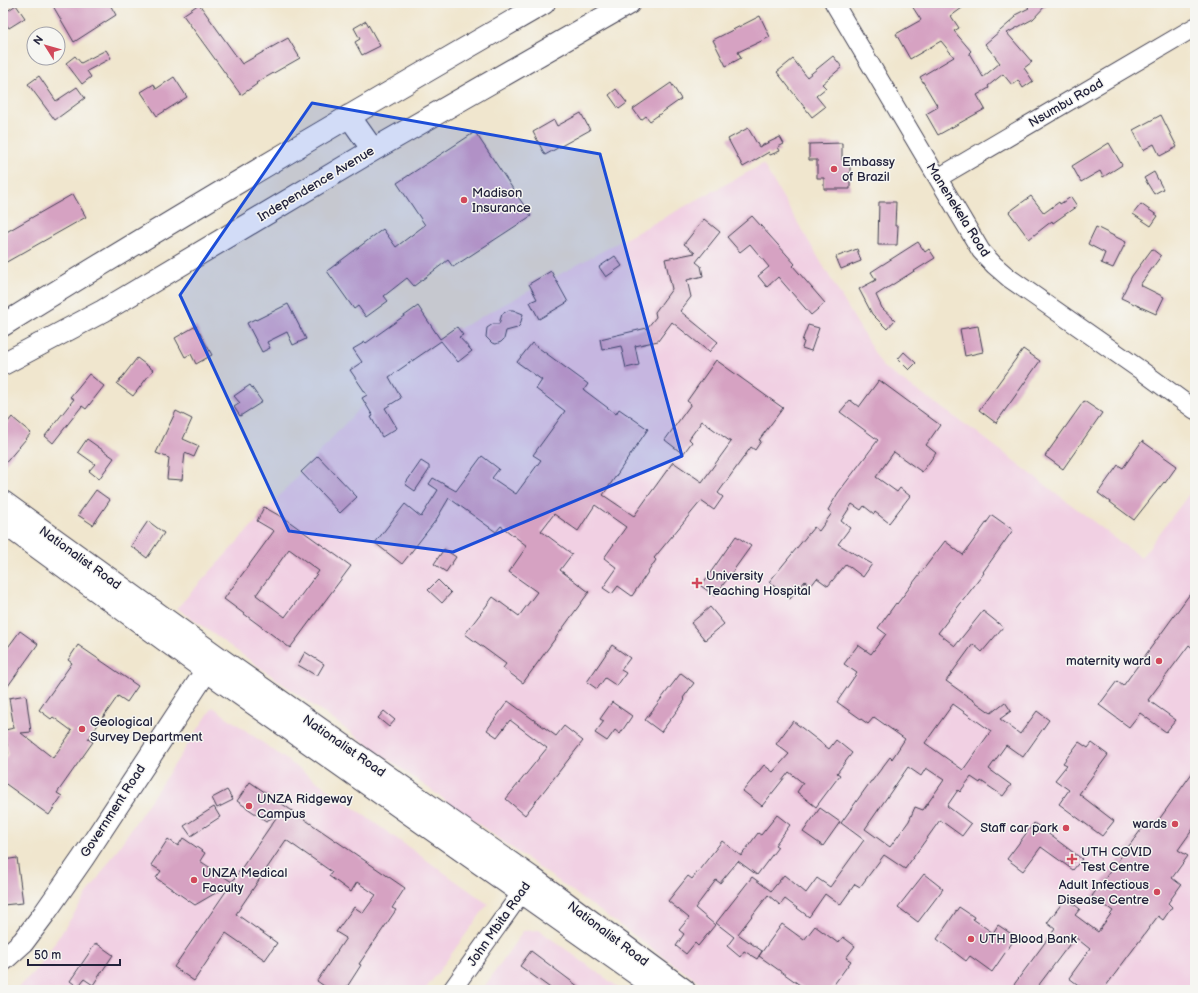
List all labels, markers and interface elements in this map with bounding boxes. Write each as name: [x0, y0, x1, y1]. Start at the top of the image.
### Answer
north arrow: [26, 26, 66, 66]
text: N: [31, 33, 46, 47]
street label: Nsumbu Road: [1026, 75, 1106, 131]
street label: Independence Avenue: [255, 143, 378, 225]
place label: Embassy of Brazil: [842, 154, 895, 185]
street label: Manenekela Road: [923, 160, 993, 260]
marker: Embassy of Brazil: [829, 164, 839, 174]
place label: Madison Insurance: [472, 185, 531, 216]
marker: Madison Insurance: [459, 195, 469, 205]
street label: Nationalist Road: [36, 523, 124, 593]
place label: University Teaching Hospital: [706, 568, 811, 599]
marker: University Teaching Hospital: [691, 577, 703, 589]
place label: maternity ward: [1066, 653, 1151, 669]
marker: maternity ward: [1154, 656, 1164, 666]
street label: Nationalist Road: [299, 711, 389, 781]
place label: Geological Survey Department: [90, 714, 203, 745]
marker: Geological Survey Department: [77, 724, 87, 734]
street label: Government Road: [77, 762, 149, 860]
place label: UNZA Ridgeway Campus: [257, 791, 353, 822]
marker: UNZA Ridgeway Campus: [244, 801, 254, 811]
place label: wards: [1133, 816, 1168, 832]
marker: wards: [1170, 819, 1180, 829]
place label: Staff car park: [980, 820, 1059, 836]
marker: Staff car park: [1061, 823, 1071, 833]
place label: UTH COVID Test Centre: [1081, 844, 1152, 875]
marker: UTH COVID Test Centre: [1066, 853, 1078, 865]
place label: UNZA Medical Faculty: [202, 865, 287, 896]
marker: UNZA Medical Faculty: [189, 875, 199, 885]
place label: Adult Infectious Disease Centre: [1057, 877, 1150, 908]
street label: John Mbita Road: [464, 879, 534, 969]
marker: Adult Infectious Disease Centre: [1152, 887, 1162, 897]
street label: Nationalist Road: [564, 898, 652, 970]
place label: UTH Blood Bank: [979, 931, 1077, 947]
marker: UTH Blood Bank: [966, 934, 976, 944]
scale bar: [28, 941, 120, 967]
text: 50 m: [34, 948, 61, 963]

